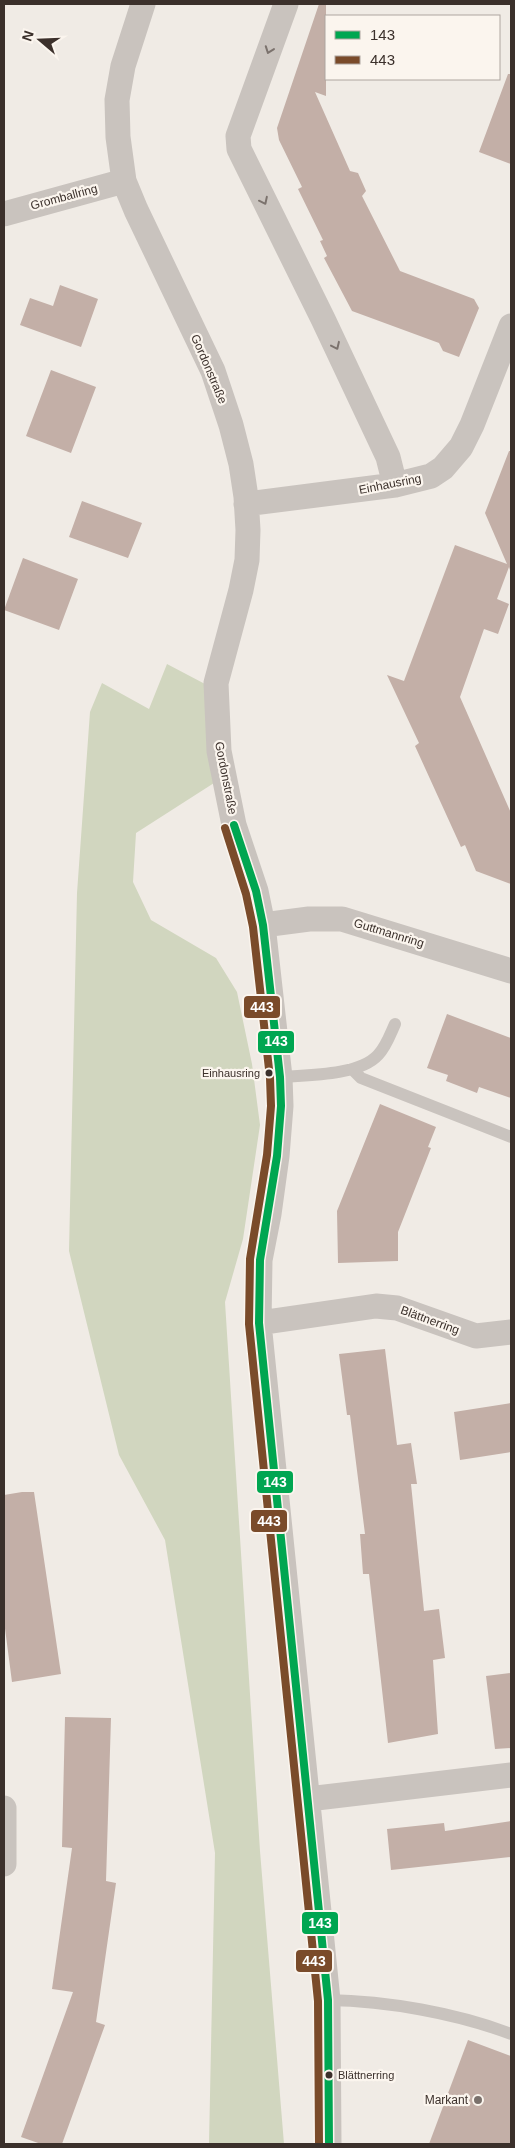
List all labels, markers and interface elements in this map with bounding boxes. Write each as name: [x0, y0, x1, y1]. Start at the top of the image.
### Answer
north arrow: [15, 15, 65, 65]
legend: [325, 15, 500, 80]
text: 143: [370, 26, 395, 43]
text: N: [18, 28, 37, 43]
one-way arrow: [265, 45, 275, 53]
text: 443: [370, 51, 395, 68]
street label: Gromballring: [29, 181, 99, 213]
one-way arrow: [258, 195, 268, 204]
street label: Gordonstraße: [188, 332, 230, 406]
one-way arrow: [330, 341, 340, 350]
street label: Einhausring: [358, 471, 422, 497]
street label: Gordonstraße: [212, 740, 240, 816]
street label: Guttmannring: [352, 916, 426, 950]
line badge: 443: [243, 995, 281, 1019]
text: 443: [250, 999, 274, 1015]
line badge: 143: [257, 1030, 295, 1054]
text: 143: [264, 1033, 288, 1049]
place label: Einhausring: [202, 1067, 260, 1079]
marker: Einhausring: [264, 1068, 274, 1078]
street label: Blättnerring: [399, 1303, 461, 1337]
line badge: 143: [256, 1470, 294, 1494]
text: 143: [263, 1474, 287, 1490]
line badge: 443: [250, 1509, 288, 1533]
text: 443: [257, 1513, 281, 1529]
line badge: 143: [301, 1911, 339, 1935]
text: 143: [308, 1915, 332, 1931]
line badge: 443: [295, 1949, 333, 1973]
text: 443: [302, 1953, 326, 1969]
place label: Blättnerring: [338, 2069, 394, 2081]
marker: Blättnerring: [324, 2070, 334, 2080]
place label: Markant: [425, 2093, 469, 2107]
marker: Markant: [472, 2094, 484, 2106]

